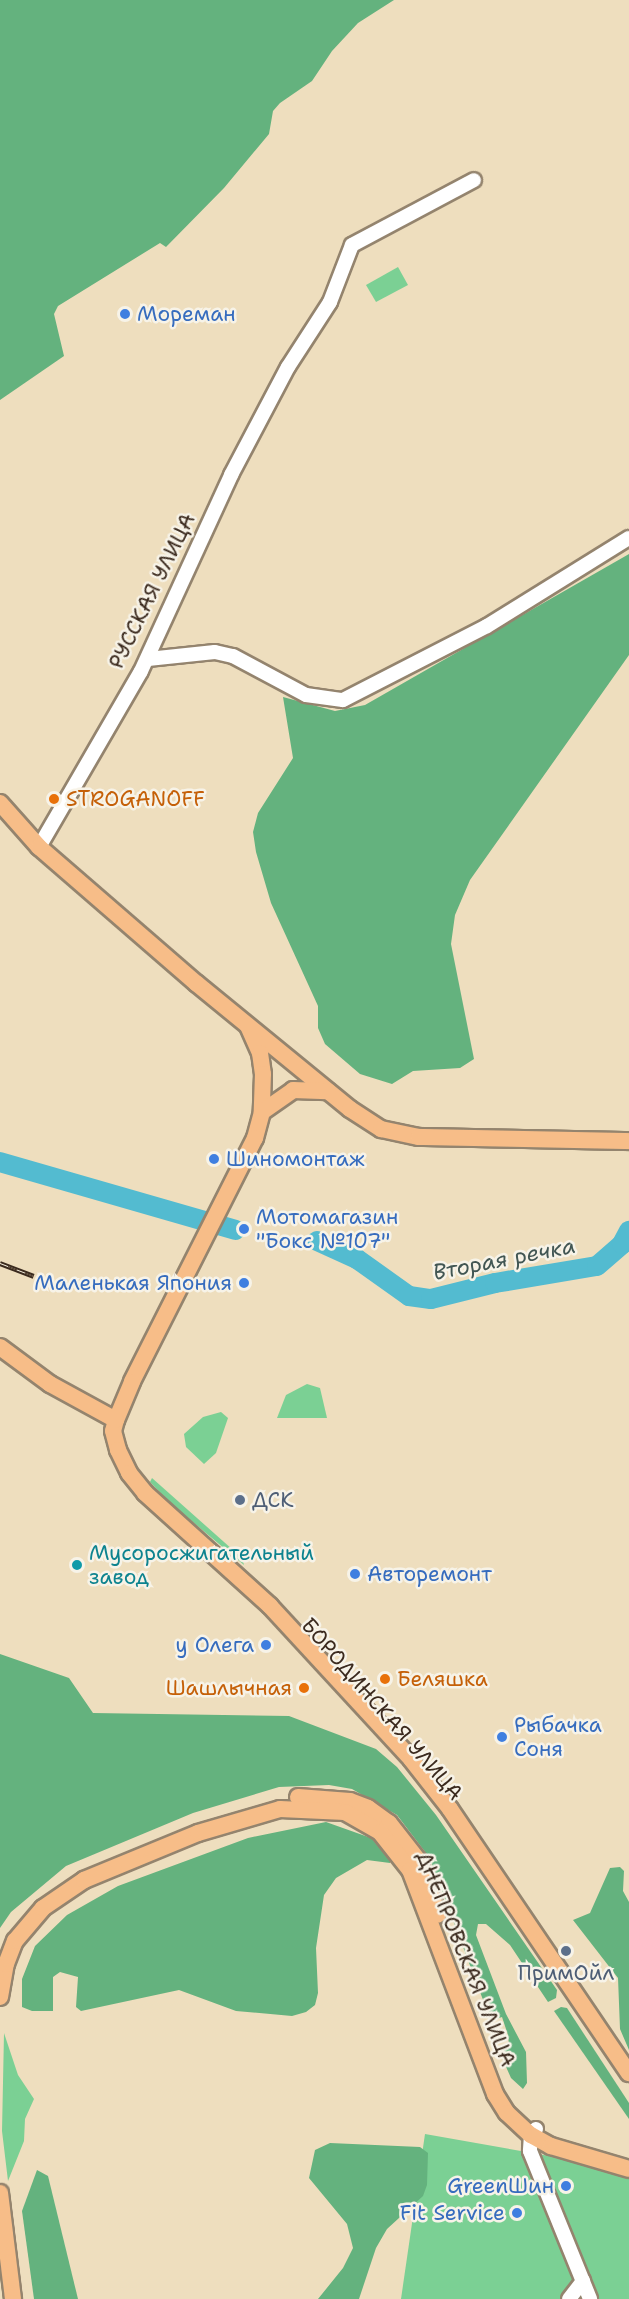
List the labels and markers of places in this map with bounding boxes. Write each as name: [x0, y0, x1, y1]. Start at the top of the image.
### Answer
place label: Мореман: [137, 301, 236, 327]
marker: Мореман: [118, 307, 132, 321]
place label: STROGANOFF: [66, 786, 205, 812]
marker: STROGANOFF: [47, 792, 61, 806]
place label: Шиномонтаж: [226, 1146, 365, 1172]
marker: Шиномонтаж: [207, 1152, 221, 1166]
place label: Мотомагазин "Бокс №107": [256, 1204, 398, 1254]
marker: Мотомагазин "Бокс №107": [237, 1222, 251, 1236]
place label: Маленькая Япония: [34, 1270, 232, 1296]
marker: Маленькая Япония: [237, 1276, 251, 1290]
place label: ДСК: [252, 1487, 294, 1513]
marker: ДСК: [233, 1493, 247, 1507]
place label: Мусоросжигательный завод: [89, 1540, 314, 1590]
marker: Мусоросжигательный завод: [70, 1558, 84, 1572]
place label: Авторемонт: [367, 1561, 492, 1587]
marker: Авторемонт: [348, 1567, 362, 1581]
place label: у Олега: [175, 1632, 254, 1658]
marker: у Олега: [259, 1638, 273, 1652]
place label: Беляшка: [397, 1666, 488, 1692]
marker: Беляшка: [378, 1672, 392, 1686]
place label: Шашлычная: [166, 1675, 292, 1701]
marker: Шашлычная: [297, 1681, 311, 1695]
place label: Рыбачка Соня: [514, 1712, 602, 1762]
marker: Рыбачка Соня: [495, 1730, 509, 1744]
marker: ПримОйл: [559, 1944, 573, 1958]
place label: ПримОйл: [518, 1960, 614, 1986]
place label: GreenШин: [447, 2173, 554, 2199]
marker: GreenШин: [559, 2179, 573, 2193]
place label: Fit Service: [400, 2200, 505, 2226]
marker: Fit Service: [510, 2206, 524, 2220]

